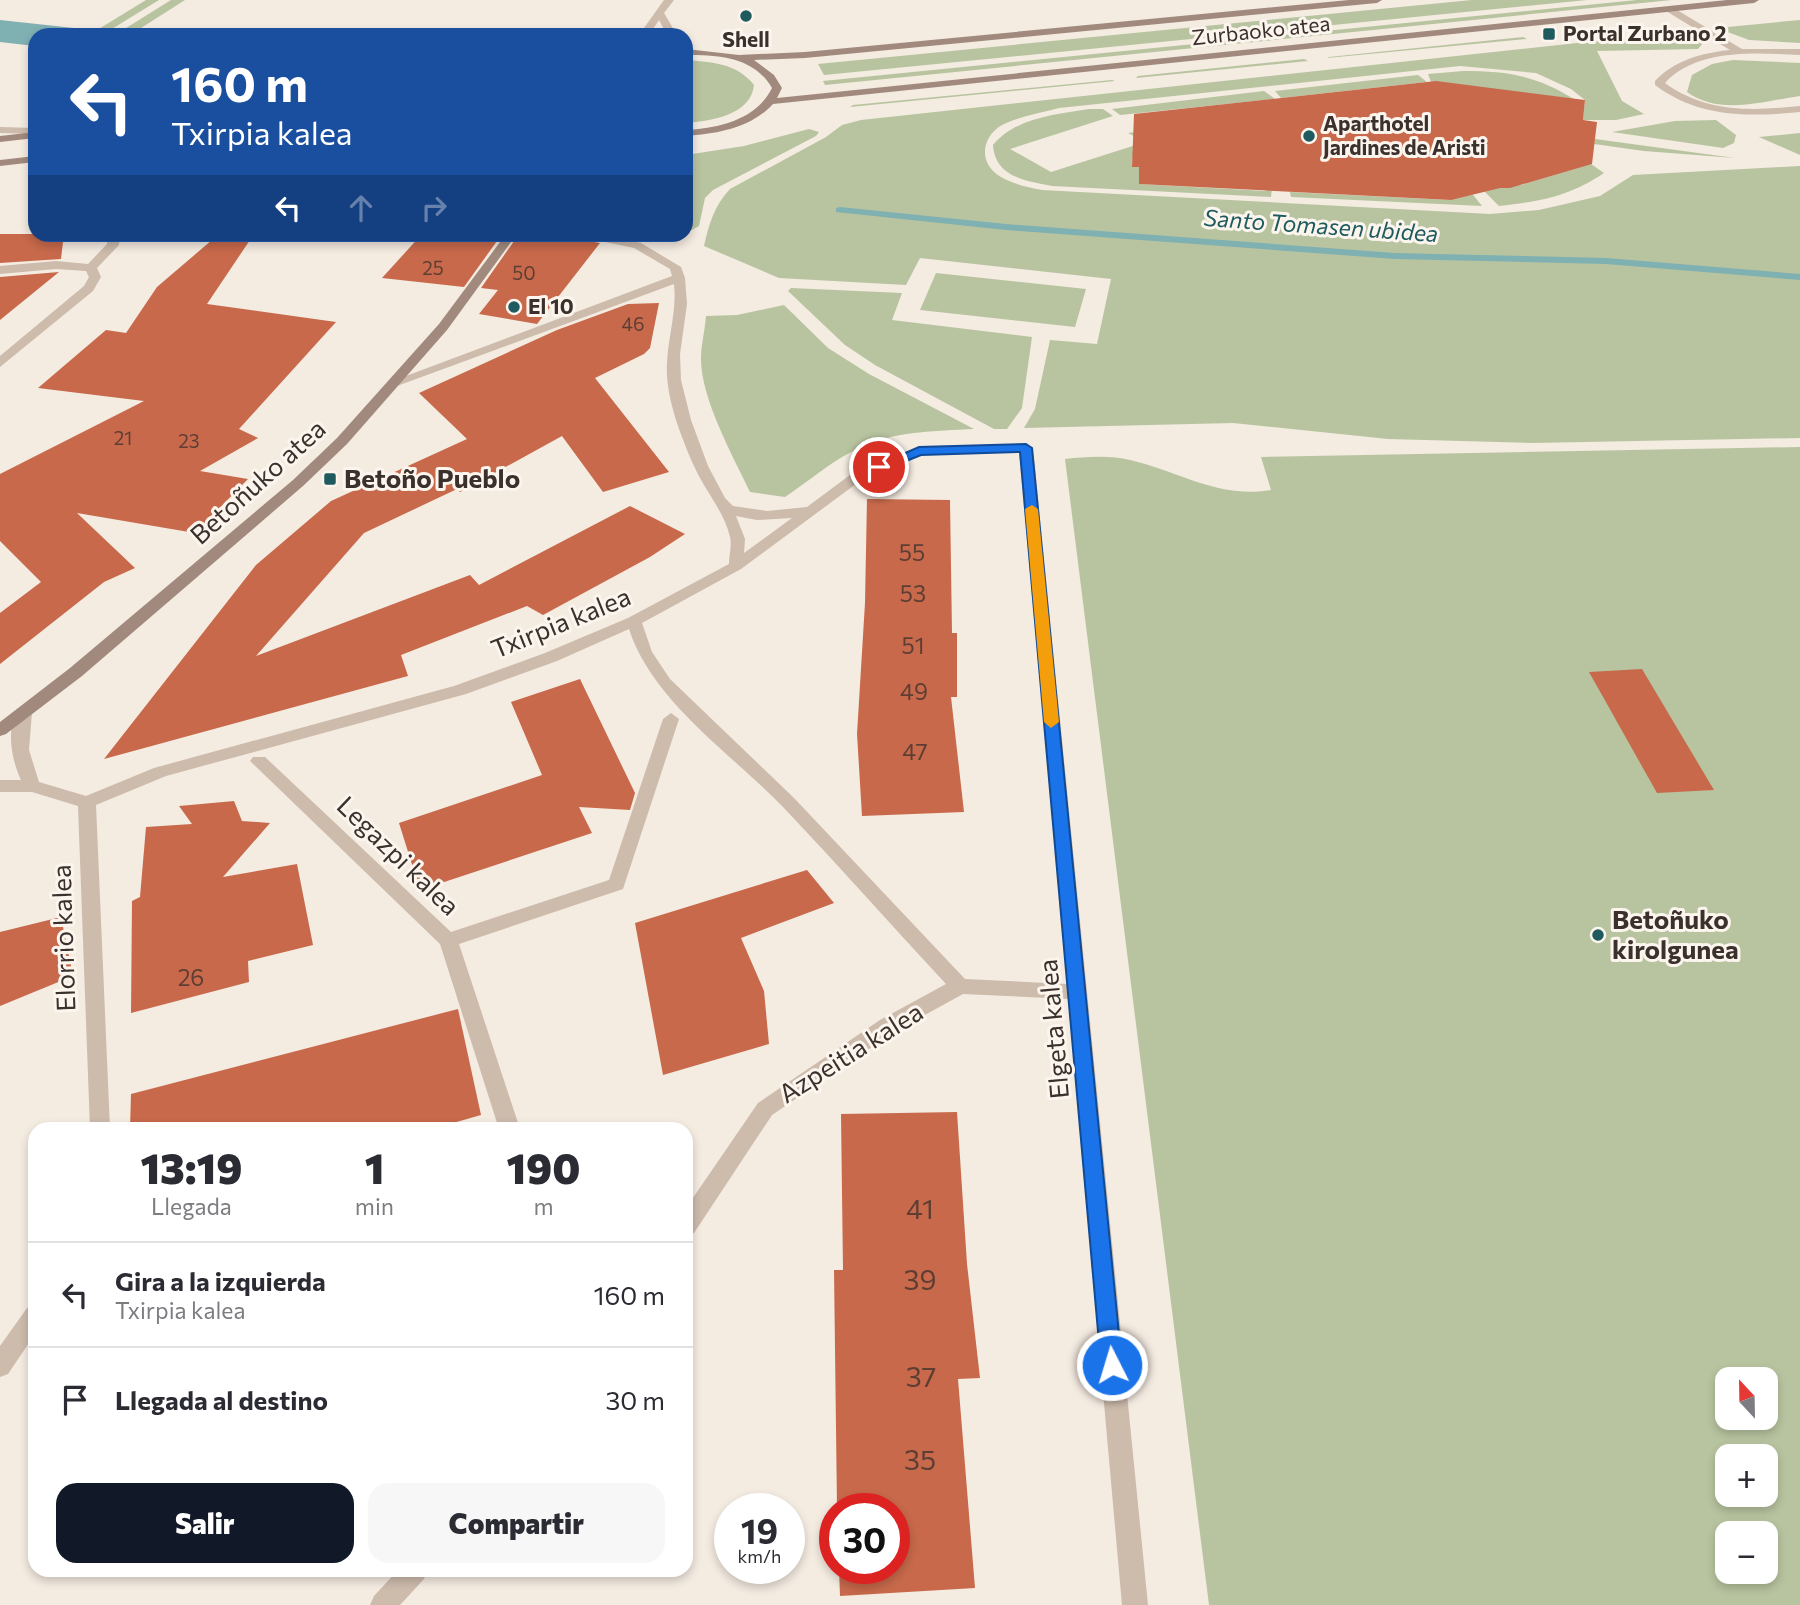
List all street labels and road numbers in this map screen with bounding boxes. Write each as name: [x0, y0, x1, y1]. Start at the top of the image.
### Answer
street label: Zurbaoko atea: [1190, 10, 1331, 49]
street label: Betoñuko atea: [183, 412, 331, 550]
street label: Txirpia kalea: [486, 580, 635, 664]
street label: Legazpi kalea: [332, 789, 467, 921]
street label: Elorrio kalea: [44, 864, 81, 1012]
street label: Elgeta kalea: [1031, 958, 1074, 1100]
street label: Azpeitia kalea: [772, 995, 928, 1108]

